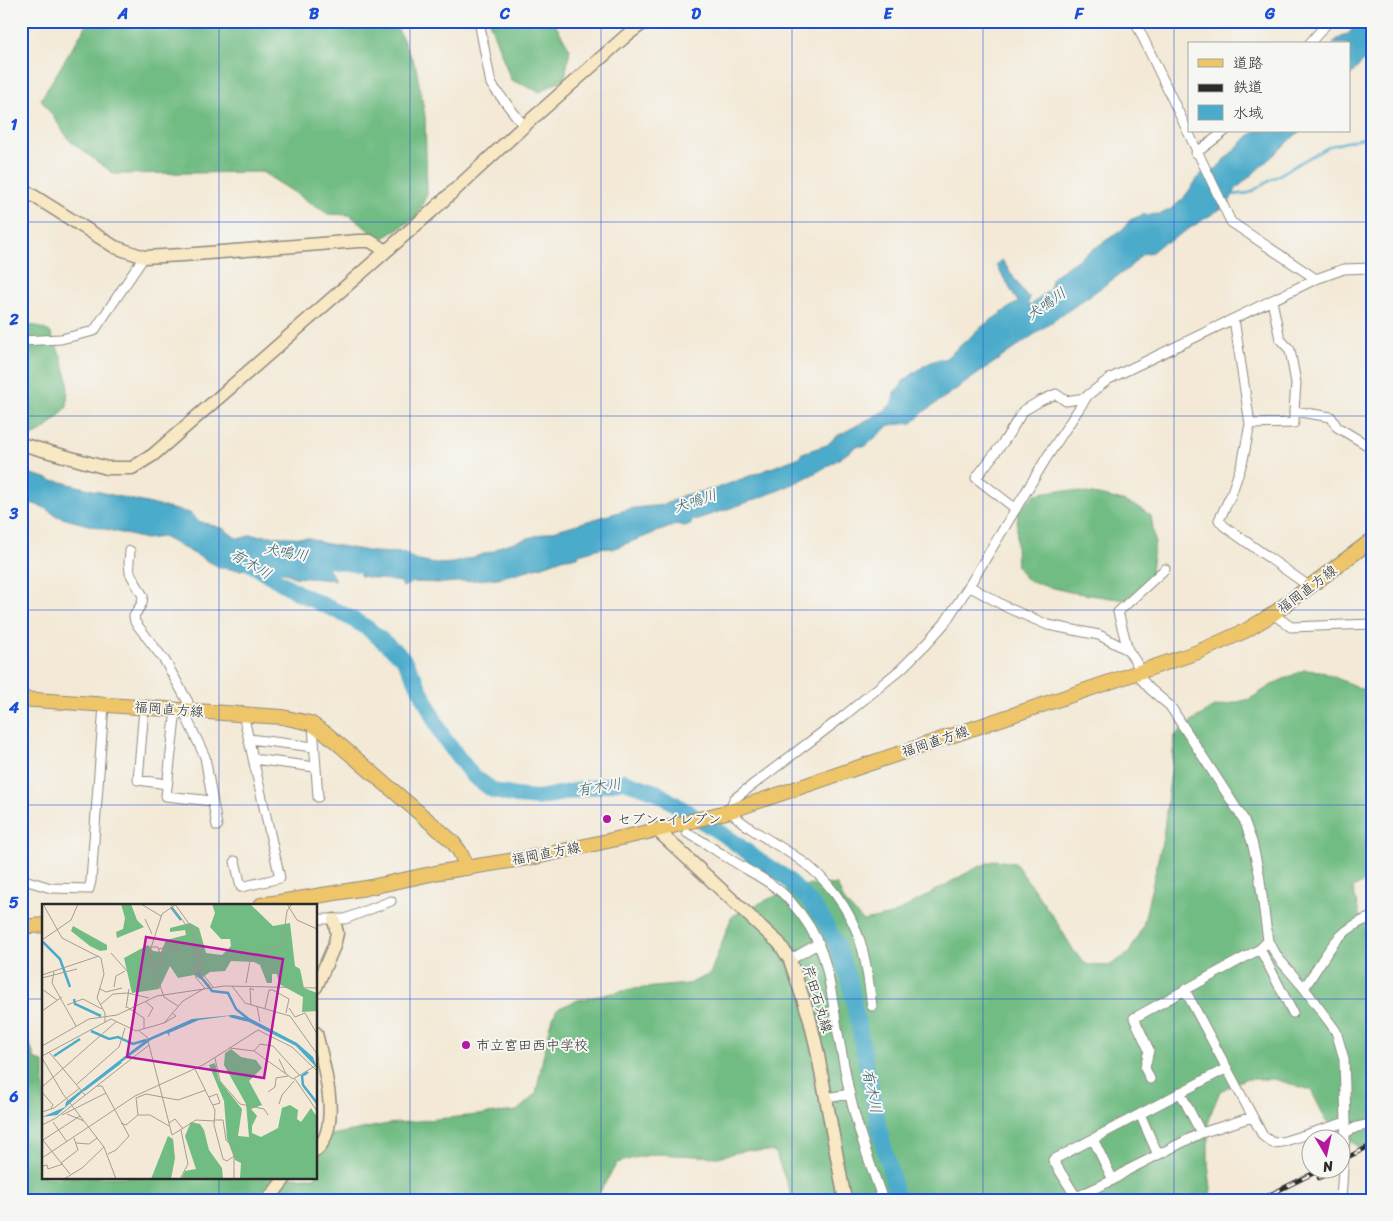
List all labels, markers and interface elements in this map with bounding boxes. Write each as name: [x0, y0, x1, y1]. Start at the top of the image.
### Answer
text: A: [117, 0, 128, 28]
text: B: [309, 0, 320, 28]
text: C: [499, 0, 511, 28]
text: D: [691, 0, 701, 28]
text: E: [884, 0, 894, 28]
text: F: [1074, 0, 1085, 28]
text: G: [1264, 0, 1276, 28]
legend: [1188, 42, 1350, 132]
text: 道路: [1233, 50, 1263, 76]
text: 鉄道: [1233, 74, 1263, 100]
text: 水域: [1233, 100, 1263, 126]
text: 1: [11, 110, 18, 139]
water label: 犬鳴川: [1020, 280, 1072, 328]
text: 2: [8, 305, 19, 334]
water label: 犬鳴川: [670, 482, 720, 520]
text: 3: [9, 499, 19, 528]
water label: 犬鳴川: [262, 535, 310, 569]
water label: 有木川: [225, 541, 277, 587]
street label: 福岡直方線: [1272, 558, 1343, 620]
text: 4: [8, 693, 19, 722]
street label: 福岡直方線: [133, 695, 205, 724]
street label: 福岡直方線: [898, 718, 972, 765]
water label: 有木川: [575, 771, 623, 803]
place label: セブン-イレブン: [617, 807, 722, 832]
marker: セブン-イレブン: [601, 813, 613, 825]
street label: 福岡直方線: [509, 835, 583, 872]
text: 5: [9, 888, 19, 917]
inset map: [42, 904, 318, 1178]
street label: 芹田石丸線: [795, 962, 840, 1036]
place label: 市立宮田西中学校: [476, 1033, 588, 1058]
marker: 市立宮田西中学校: [460, 1039, 472, 1051]
water label: 有木川: [855, 1066, 889, 1116]
text: 6: [8, 1082, 19, 1111]
north arrow: [1300, 1128, 1350, 1178]
text: N: [1321, 1153, 1336, 1179]

